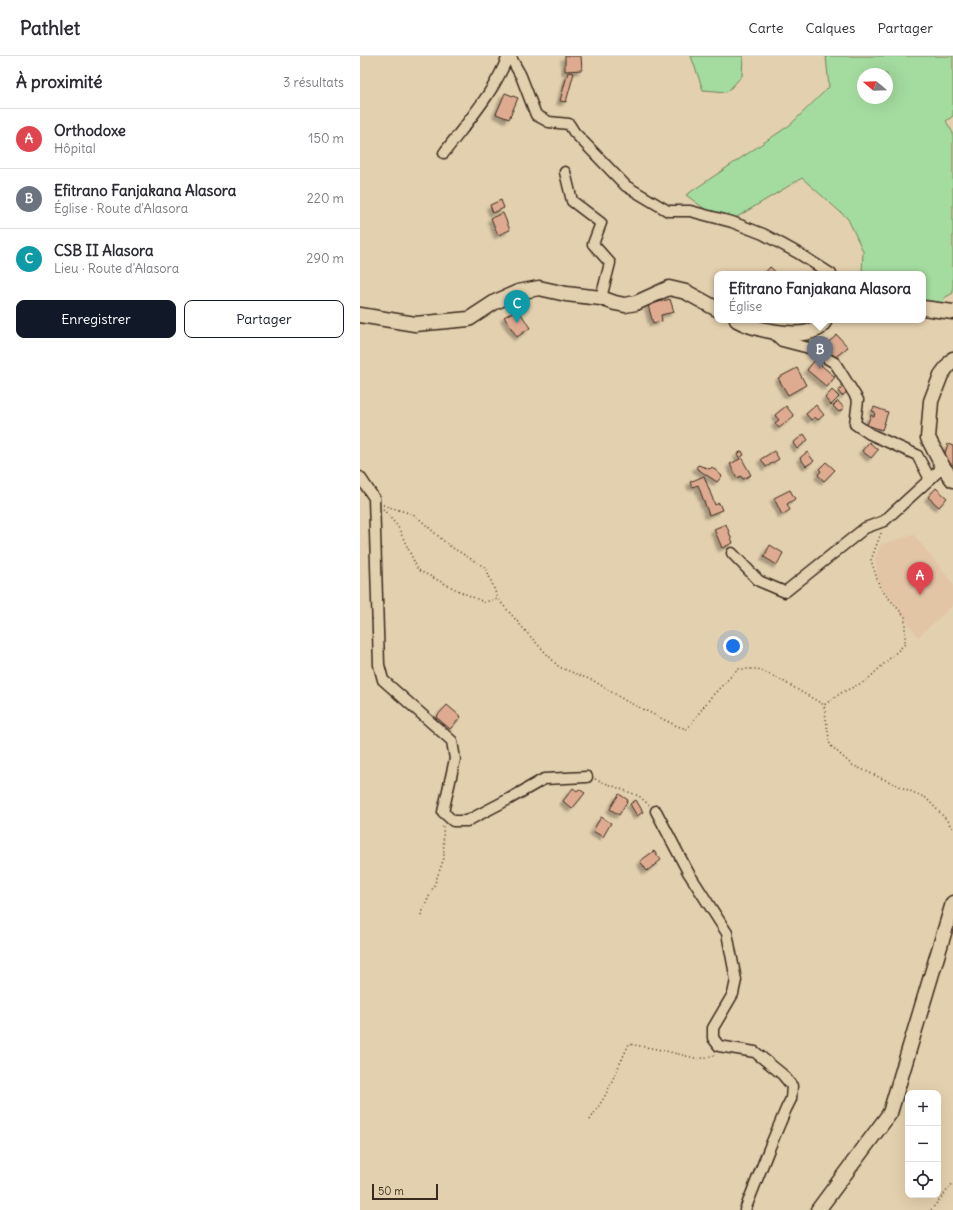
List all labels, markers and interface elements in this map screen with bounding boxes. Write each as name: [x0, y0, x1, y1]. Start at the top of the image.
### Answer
text: Pathlet: [20, 16, 80, 40]
text: Carte: [749, 19, 783, 37]
text: Calques: [805, 19, 855, 37]
text: Partager: [877, 19, 933, 37]
north arrow: [857, 68, 893, 104]
text: À proximité: [16, 71, 102, 93]
text: 3 résultats: [283, 74, 344, 91]
text: Orthodoxe: [54, 121, 126, 140]
text: A: [25, 130, 33, 147]
text: 150 m: [308, 130, 344, 147]
text: Hôpital: [54, 140, 96, 157]
text: Efitrano Fanjakana Alasora: [54, 181, 236, 200]
text: B: [25, 190, 33, 207]
text: 220 m: [307, 190, 344, 207]
text: Église · Route d'Alasora: [54, 200, 188, 217]
text: CSB II Alasora: [54, 241, 154, 260]
text: C: [25, 250, 33, 267]
text: 290 m: [306, 250, 344, 267]
text: Lieu · Route d'Alasora: [54, 260, 179, 277]
popup: [714, 271, 926, 323]
text: Efitrano Fanjakana Alasora: [729, 279, 911, 298]
pin: C: [504, 290, 530, 323]
text: Église: [729, 298, 762, 315]
button: Enregistrer: [16, 300, 176, 338]
button: Partager: [184, 300, 344, 338]
pin: B: [807, 336, 833, 369]
pin: A: [907, 562, 933, 595]
your location: [723, 636, 743, 656]
map controls: [905, 1090, 941, 1198]
button: +: [905, 1090, 941, 1126]
button: −: [905, 1126, 941, 1162]
button: locate: [905, 1162, 941, 1198]
scale bar: [372, 1182, 438, 1201]
text: 50 m: [378, 1184, 404, 1198]

